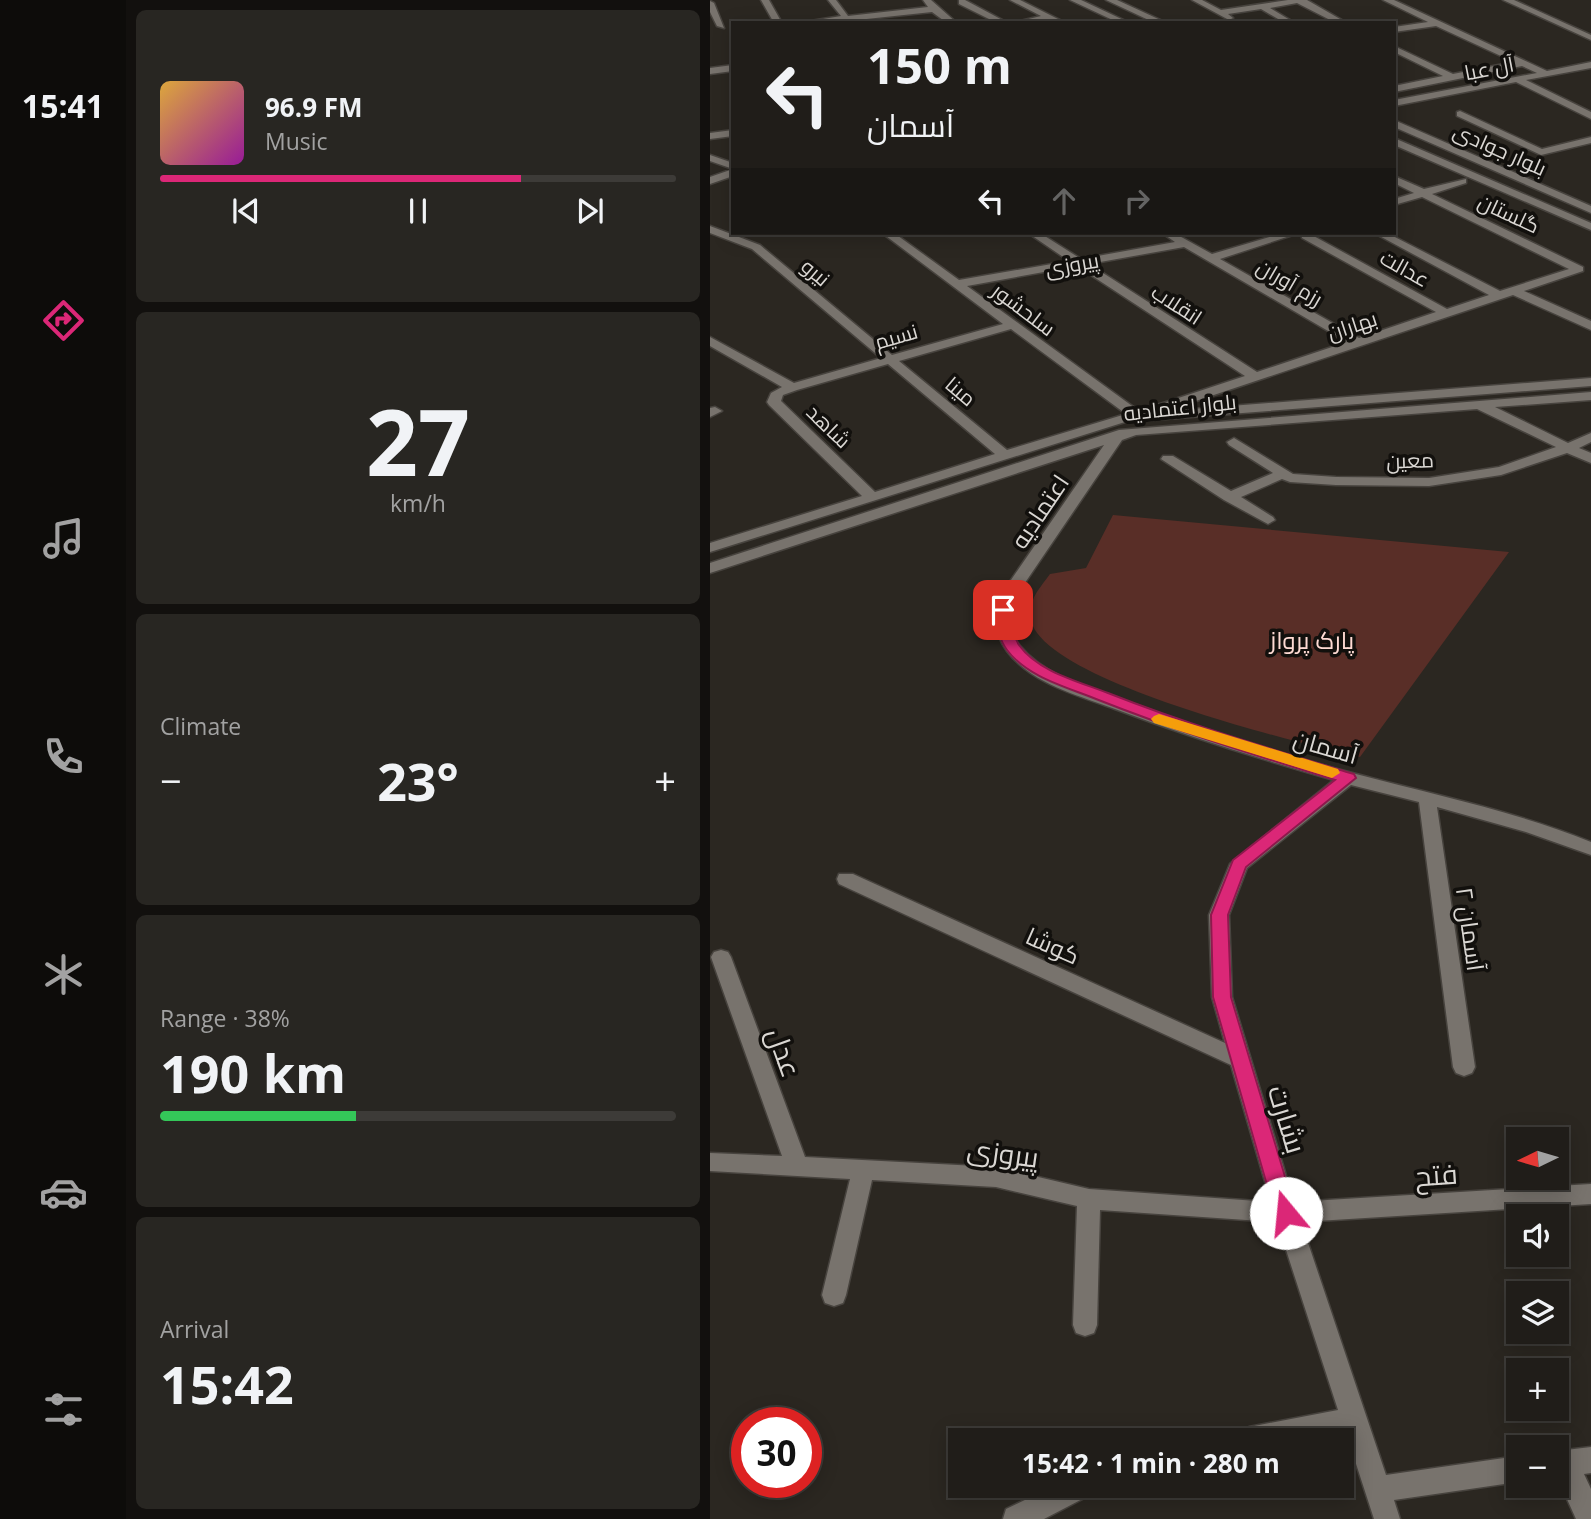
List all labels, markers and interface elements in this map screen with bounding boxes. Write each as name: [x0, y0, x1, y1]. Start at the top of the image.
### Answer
text: 150 m: [867, 32, 1012, 98]
icon: left: [752, 49, 843, 140]
street label: آل عبا: [1462, 49, 1516, 87]
text: 15:41: [22, 84, 104, 127]
text: 96.9 FM: [265, 89, 363, 125]
text: آسمان: [867, 103, 954, 146]
street label: بلوار جوادی: [1449, 116, 1551, 182]
text: Music: [265, 125, 328, 157]
icon: left: [972, 182, 1010, 220]
icon: ahead: [1045, 182, 1083, 220]
icon: right: [1118, 182, 1156, 220]
street label: گلستان: [1474, 187, 1544, 239]
icon: previous: [227, 192, 265, 230]
icon: pause: [399, 192, 437, 230]
icon: next: [571, 192, 609, 230]
street label: عدالت: [1375, 243, 1435, 293]
street label: پیروزی: [1043, 245, 1102, 283]
street label: نیرو: [796, 252, 836, 292]
street label: رزم آوران: [1251, 252, 1328, 313]
street label: سلحشور: [986, 275, 1061, 342]
street label: انقلاب: [1146, 277, 1208, 331]
icon: directions: [39, 296, 88, 345]
street label: بهاران: [1324, 304, 1380, 346]
street label: نسیم: [871, 317, 921, 356]
street label: مینا: [940, 370, 982, 412]
text: 27: [366, 379, 470, 503]
street label: بلوار اعتمادیه: [1122, 387, 1238, 427]
street label: شاهد: [801, 398, 857, 454]
street label: معین: [1386, 445, 1434, 475]
street label: اعتمادیه: [1002, 467, 1076, 555]
text: km/h: [390, 487, 446, 519]
icon: music: [39, 514, 88, 563]
pin: [973, 580, 1033, 640]
icon: arrive: [984, 591, 1022, 629]
park label: پارک پرواز: [1268, 623, 1355, 657]
text: Climate: [160, 710, 241, 742]
street label: آسمان: [1290, 721, 1363, 771]
icon: phone: [39, 732, 88, 781]
text: 23°: [377, 745, 459, 816]
text: −: [160, 754, 182, 806]
text: +: [654, 754, 676, 806]
street label: آسمان ۲: [1449, 885, 1493, 974]
street label: کوشا: [1021, 919, 1085, 971]
icon: climate: [39, 950, 88, 999]
text: Range · 38%: [160, 1002, 290, 1034]
street label: عدل: [759, 1022, 811, 1082]
text: 190 km: [160, 1037, 346, 1108]
street label: بشارت: [1260, 1080, 1316, 1158]
north arrow: [1506, 1127, 1569, 1190]
map controls: [1506, 1127, 1569, 1498]
street label: پیروزی: [965, 1128, 1042, 1177]
street label: فتح: [1413, 1154, 1459, 1195]
icon: car: [39, 1168, 88, 1217]
position arrow: [1249, 1176, 1323, 1250]
button: sound: [1506, 1204, 1569, 1267]
button: layers: [1506, 1281, 1569, 1344]
text: Arrival: [160, 1313, 229, 1345]
text: 15:42: [160, 1348, 294, 1419]
button: +: [1506, 1358, 1569, 1421]
icon: filters: [39, 1385, 88, 1434]
speed limit sign: 30: [731, 1407, 822, 1498]
button: −: [1506, 1435, 1569, 1498]
text: 15:42 · 1 min · 280 m: [1022, 1445, 1280, 1481]

